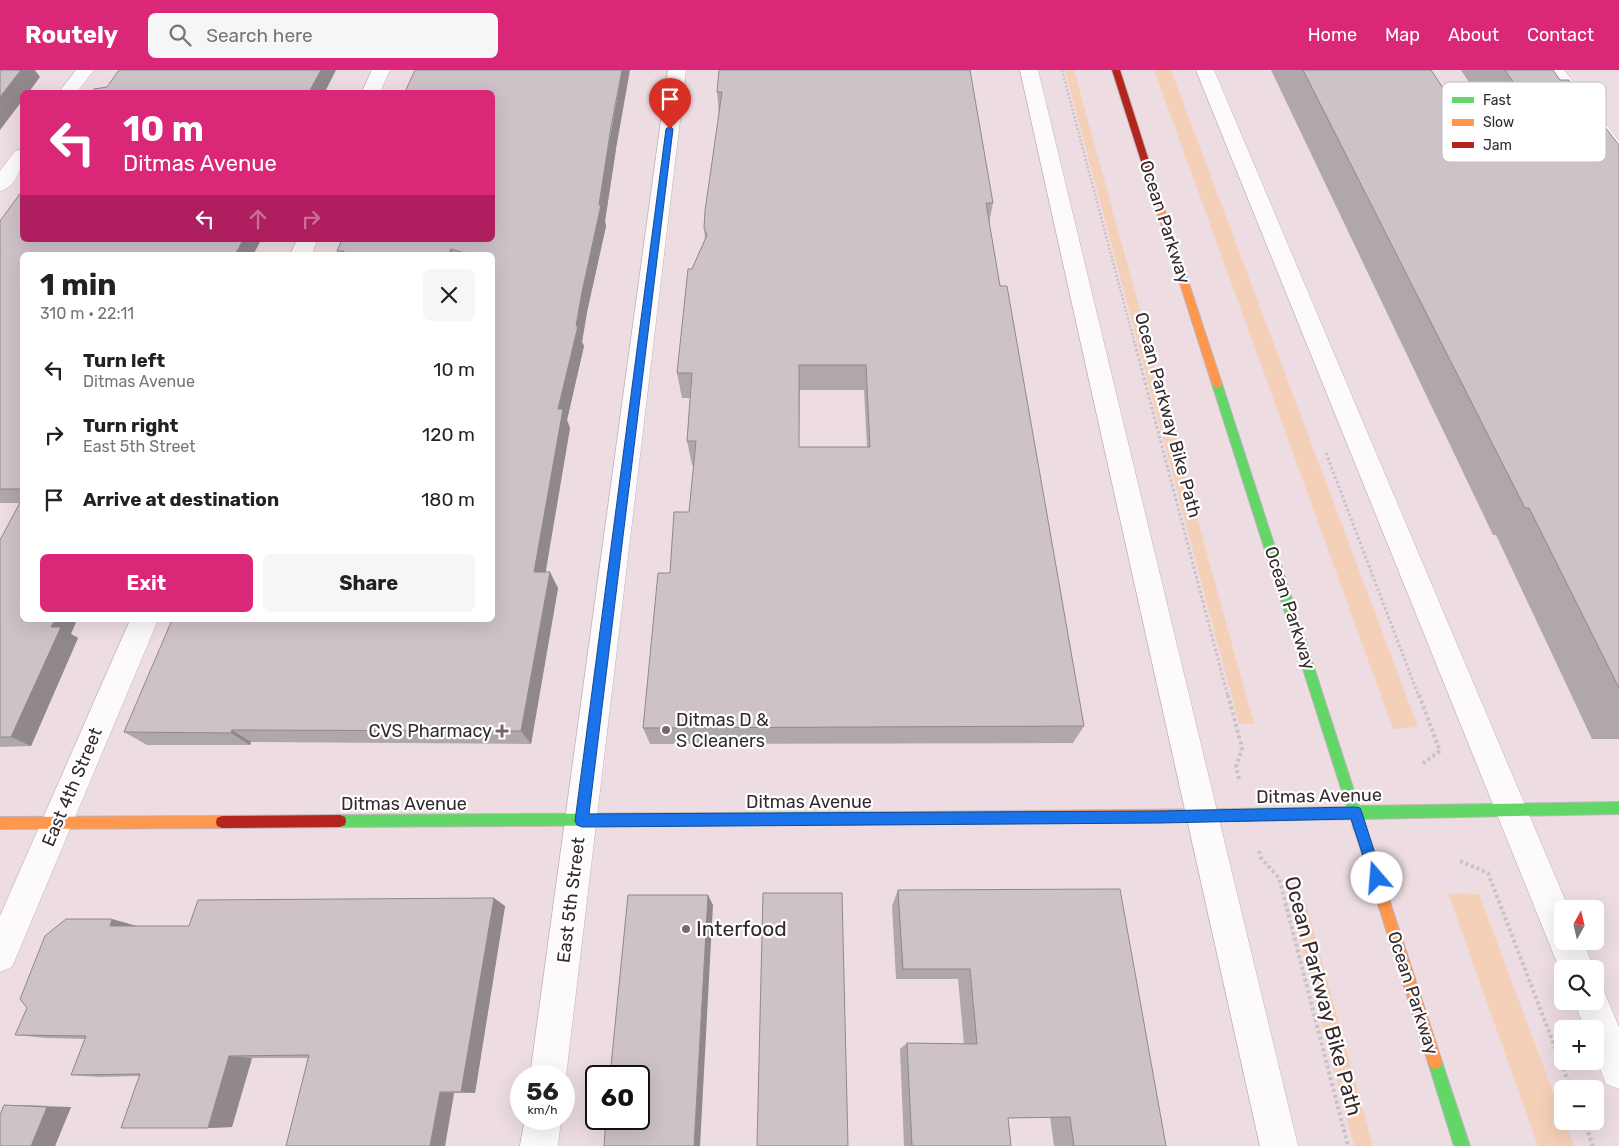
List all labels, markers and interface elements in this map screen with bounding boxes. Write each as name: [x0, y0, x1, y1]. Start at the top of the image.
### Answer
search box: [148, 13, 498, 58]
text: Routely: [25, 21, 118, 49]
icon: search: [166, 21, 194, 49]
text: Search here: [206, 24, 313, 47]
text: Home: [1308, 24, 1357, 46]
text: Map: [1385, 24, 1420, 46]
text: About: [1448, 24, 1499, 46]
text: Contact: [1527, 24, 1594, 46]
pin: [649, 78, 691, 129]
legend: [1442, 82, 1606, 162]
icon: arrive: [656, 85, 684, 113]
text: Fast: [1483, 92, 1512, 109]
text: 10 m: [123, 108, 204, 150]
icon: left: [40, 110, 105, 175]
text: Slow: [1483, 114, 1514, 131]
text: Jam: [1483, 137, 1512, 154]
text: Ditmas Avenue: [123, 150, 277, 177]
street label: Ocean Parkway: [1135, 157, 1195, 287]
icon: left: [191, 205, 219, 233]
icon: ahead: [244, 205, 272, 233]
icon: right: [297, 205, 325, 233]
text: 1 min: [40, 267, 117, 303]
button: close: [423, 269, 475, 321]
text: 310 m · 22:11: [40, 304, 134, 323]
street label: Ocean Parkway Bike Path: [1130, 310, 1206, 520]
text: Turn left: [83, 349, 165, 372]
icon: left: [40, 356, 68, 384]
text: 10 m: [433, 358, 475, 381]
text: Ditmas Avenue: [83, 372, 195, 391]
text: Turn right: [83, 414, 178, 437]
icon: right: [40, 421, 68, 449]
text: 120 m: [422, 423, 475, 446]
text: East 5th Street: [83, 437, 196, 456]
icon: arrive: [40, 486, 68, 514]
text: Arrive at destination: [83, 488, 279, 511]
text: 180 m: [421, 488, 475, 511]
street label: Ocean Parkway: [1260, 543, 1320, 673]
button: Exit: [40, 554, 253, 612]
button: Share: [263, 554, 475, 612]
place label: Ditmas D & S Cleaners: [676, 709, 769, 752]
place label: CVS Pharmacy: [368, 720, 492, 742]
street label: East 4th Street: [37, 724, 107, 850]
marker: Ditmas D & S Cleaners: [660, 724, 672, 736]
marker: CVS Pharmacy: [496, 725, 508, 737]
street label: Ditmas Avenue: [1256, 784, 1382, 808]
street label: Ditmas Avenue: [746, 791, 872, 813]
street label: Ditmas Avenue: [341, 793, 467, 815]
street label: East 5th Street: [552, 836, 590, 964]
position arrow: [1350, 851, 1402, 903]
street label: Ocean Parkway Bike Path: [1279, 873, 1368, 1118]
north arrow: [1554, 900, 1604, 950]
map controls: [1554, 900, 1604, 1130]
place label: Interfood: [696, 916, 787, 941]
marker: Interfood: [680, 923, 692, 935]
street label: Ocean Parkway: [1383, 928, 1443, 1058]
button: search: [1554, 960, 1604, 1010]
button: +: [1554, 1020, 1604, 1070]
speed limit sign: 60: [585, 1065, 650, 1130]
text: 56: [526, 1077, 559, 1106]
button: −: [1554, 1080, 1604, 1130]
text: km/h: [528, 1103, 557, 1117]

